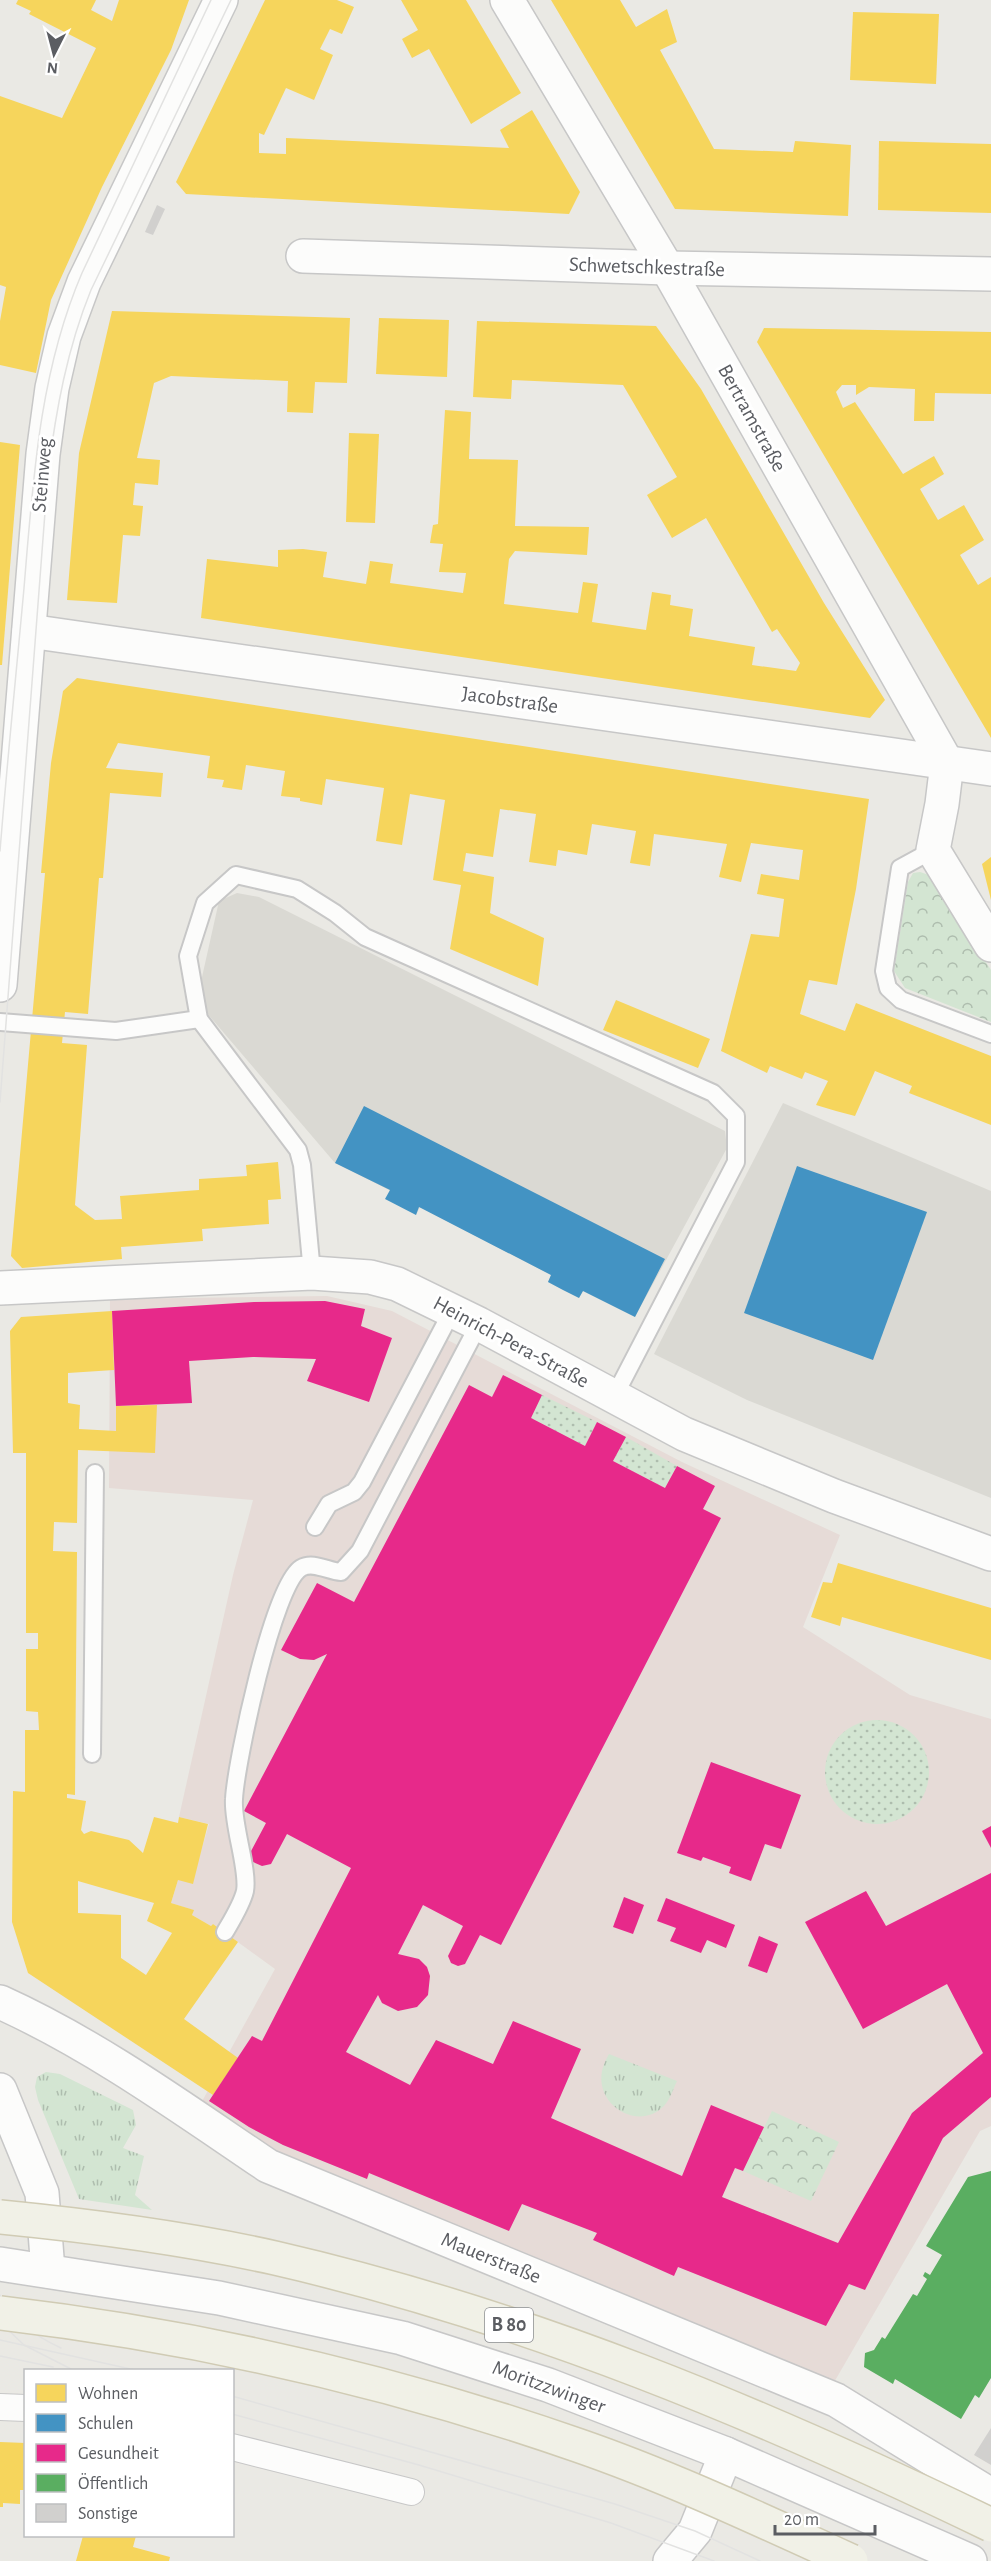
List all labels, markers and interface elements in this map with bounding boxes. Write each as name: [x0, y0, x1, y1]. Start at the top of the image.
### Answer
north arrow: [24, 24, 84, 84]
text: N: [46, 59, 59, 76]
street label: Schwetschkestraße: [569, 254, 725, 280]
street label: Bertramstraße: [714, 361, 790, 475]
street label: Steinweg: [28, 436, 56, 513]
street label: Jacobstraße: [460, 683, 560, 717]
street label: Heinrich-Pera-Straße: [430, 1292, 592, 1392]
street label: Mauerstraße: [438, 2229, 544, 2287]
road number: B 80: [485, 2308, 533, 2342]
street label: Moritzzwinger: [490, 2357, 609, 2417]
legend: [24, 2369, 234, 2537]
text: Wohnen: [78, 2385, 138, 2403]
text: Schulen: [78, 2415, 134, 2433]
text: Gesundheit: [78, 2445, 159, 2463]
text: Öffentlich: [78, 2473, 148, 2493]
scale bar: [775, 2498, 876, 2536]
text: Sonstige: [78, 2505, 138, 2523]
text: 20 m: [784, 2511, 819, 2529]

